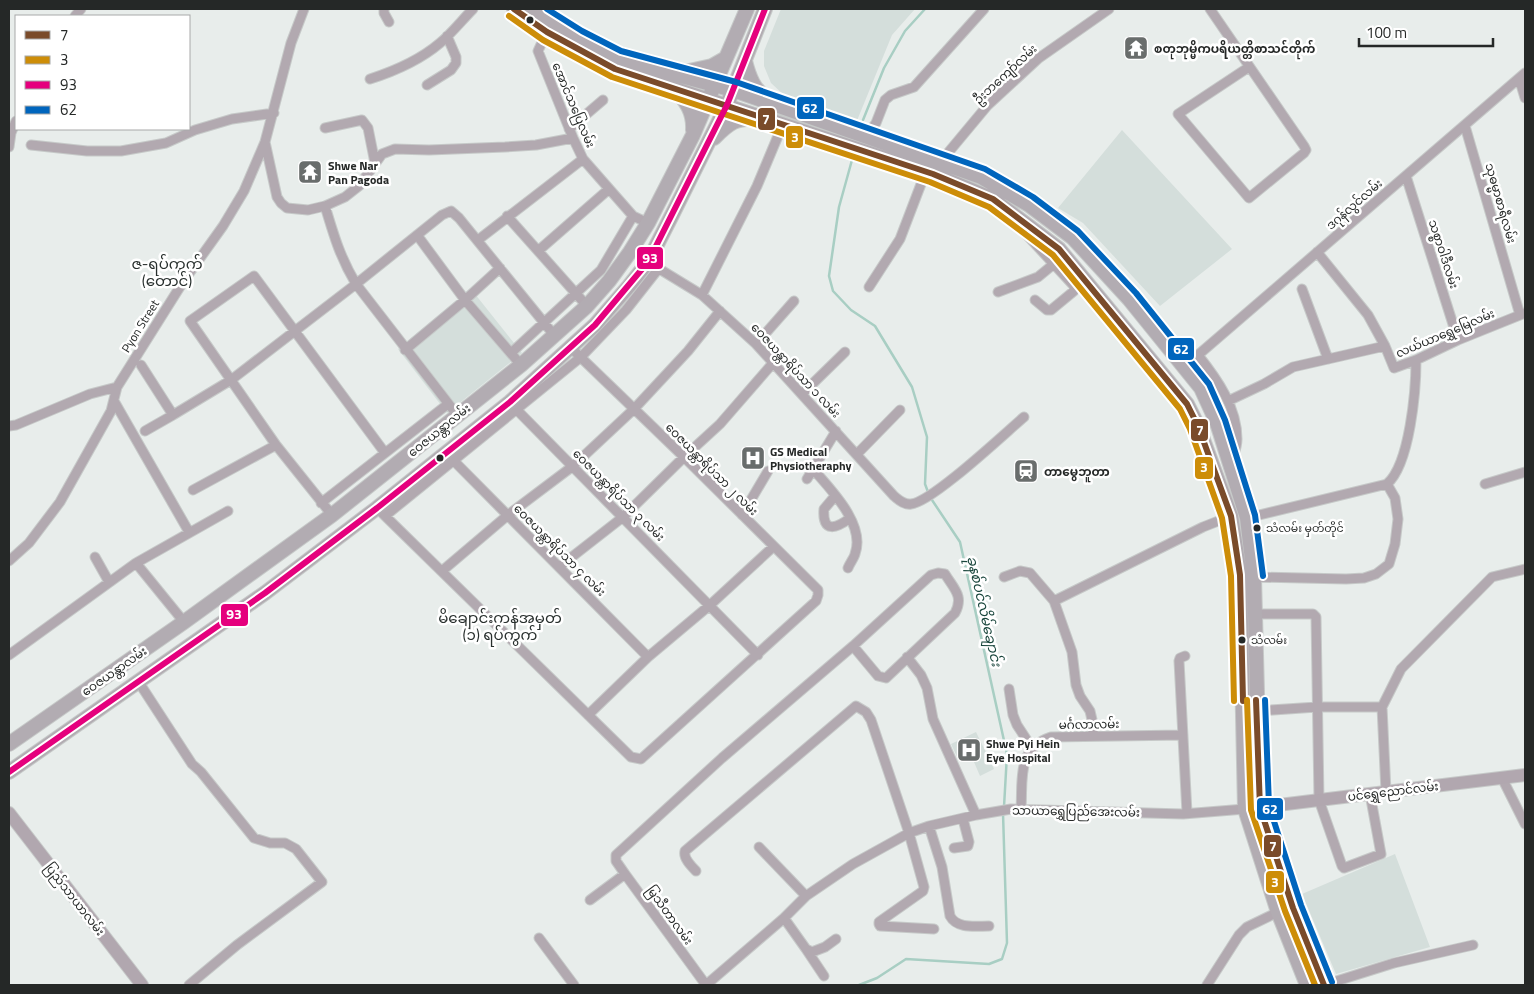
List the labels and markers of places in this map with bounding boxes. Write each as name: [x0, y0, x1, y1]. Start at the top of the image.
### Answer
unlabelled marker: [525, 15, 535, 25]
temple icon: စတုဘုမ္မိကပရိယတ္တိစာသင်တိုက်: [1123, 35, 1149, 61]
place label: စတုဘုမ္မိကပရိယတ္တိစာသင်တိုက်: [1154, 39, 1315, 60]
place label: Shwe Nar Pan Pagoda: [328, 156, 389, 189]
temple icon: Shwe Nar Pan Pagoda: [297, 159, 323, 185]
place label: GS Medical Physiotheraphy: [770, 442, 852, 475]
hospital icon: GS Medical Physiotheraphy: [740, 445, 766, 471]
unlabelled marker: [435, 453, 445, 463]
station icon: တာမွေဘူတာ: [1013, 458, 1039, 484]
place label: တာမွေဘူတာ: [1044, 462, 1110, 483]
place label: သံလမ်း မှတ်တိုင်: [1266, 520, 1344, 537]
marker: သံလမ်း မှတ်တိုင်: [1252, 523, 1262, 533]
place label: သံလမ်း: [1251, 632, 1287, 648]
marker: သံလမ်း: [1237, 635, 1247, 645]
place label: Shwe Pyi Hein Eye Hospital: [986, 734, 1060, 767]
hospital icon: Shwe Pyi Hein Eye Hospital: [956, 737, 982, 763]

